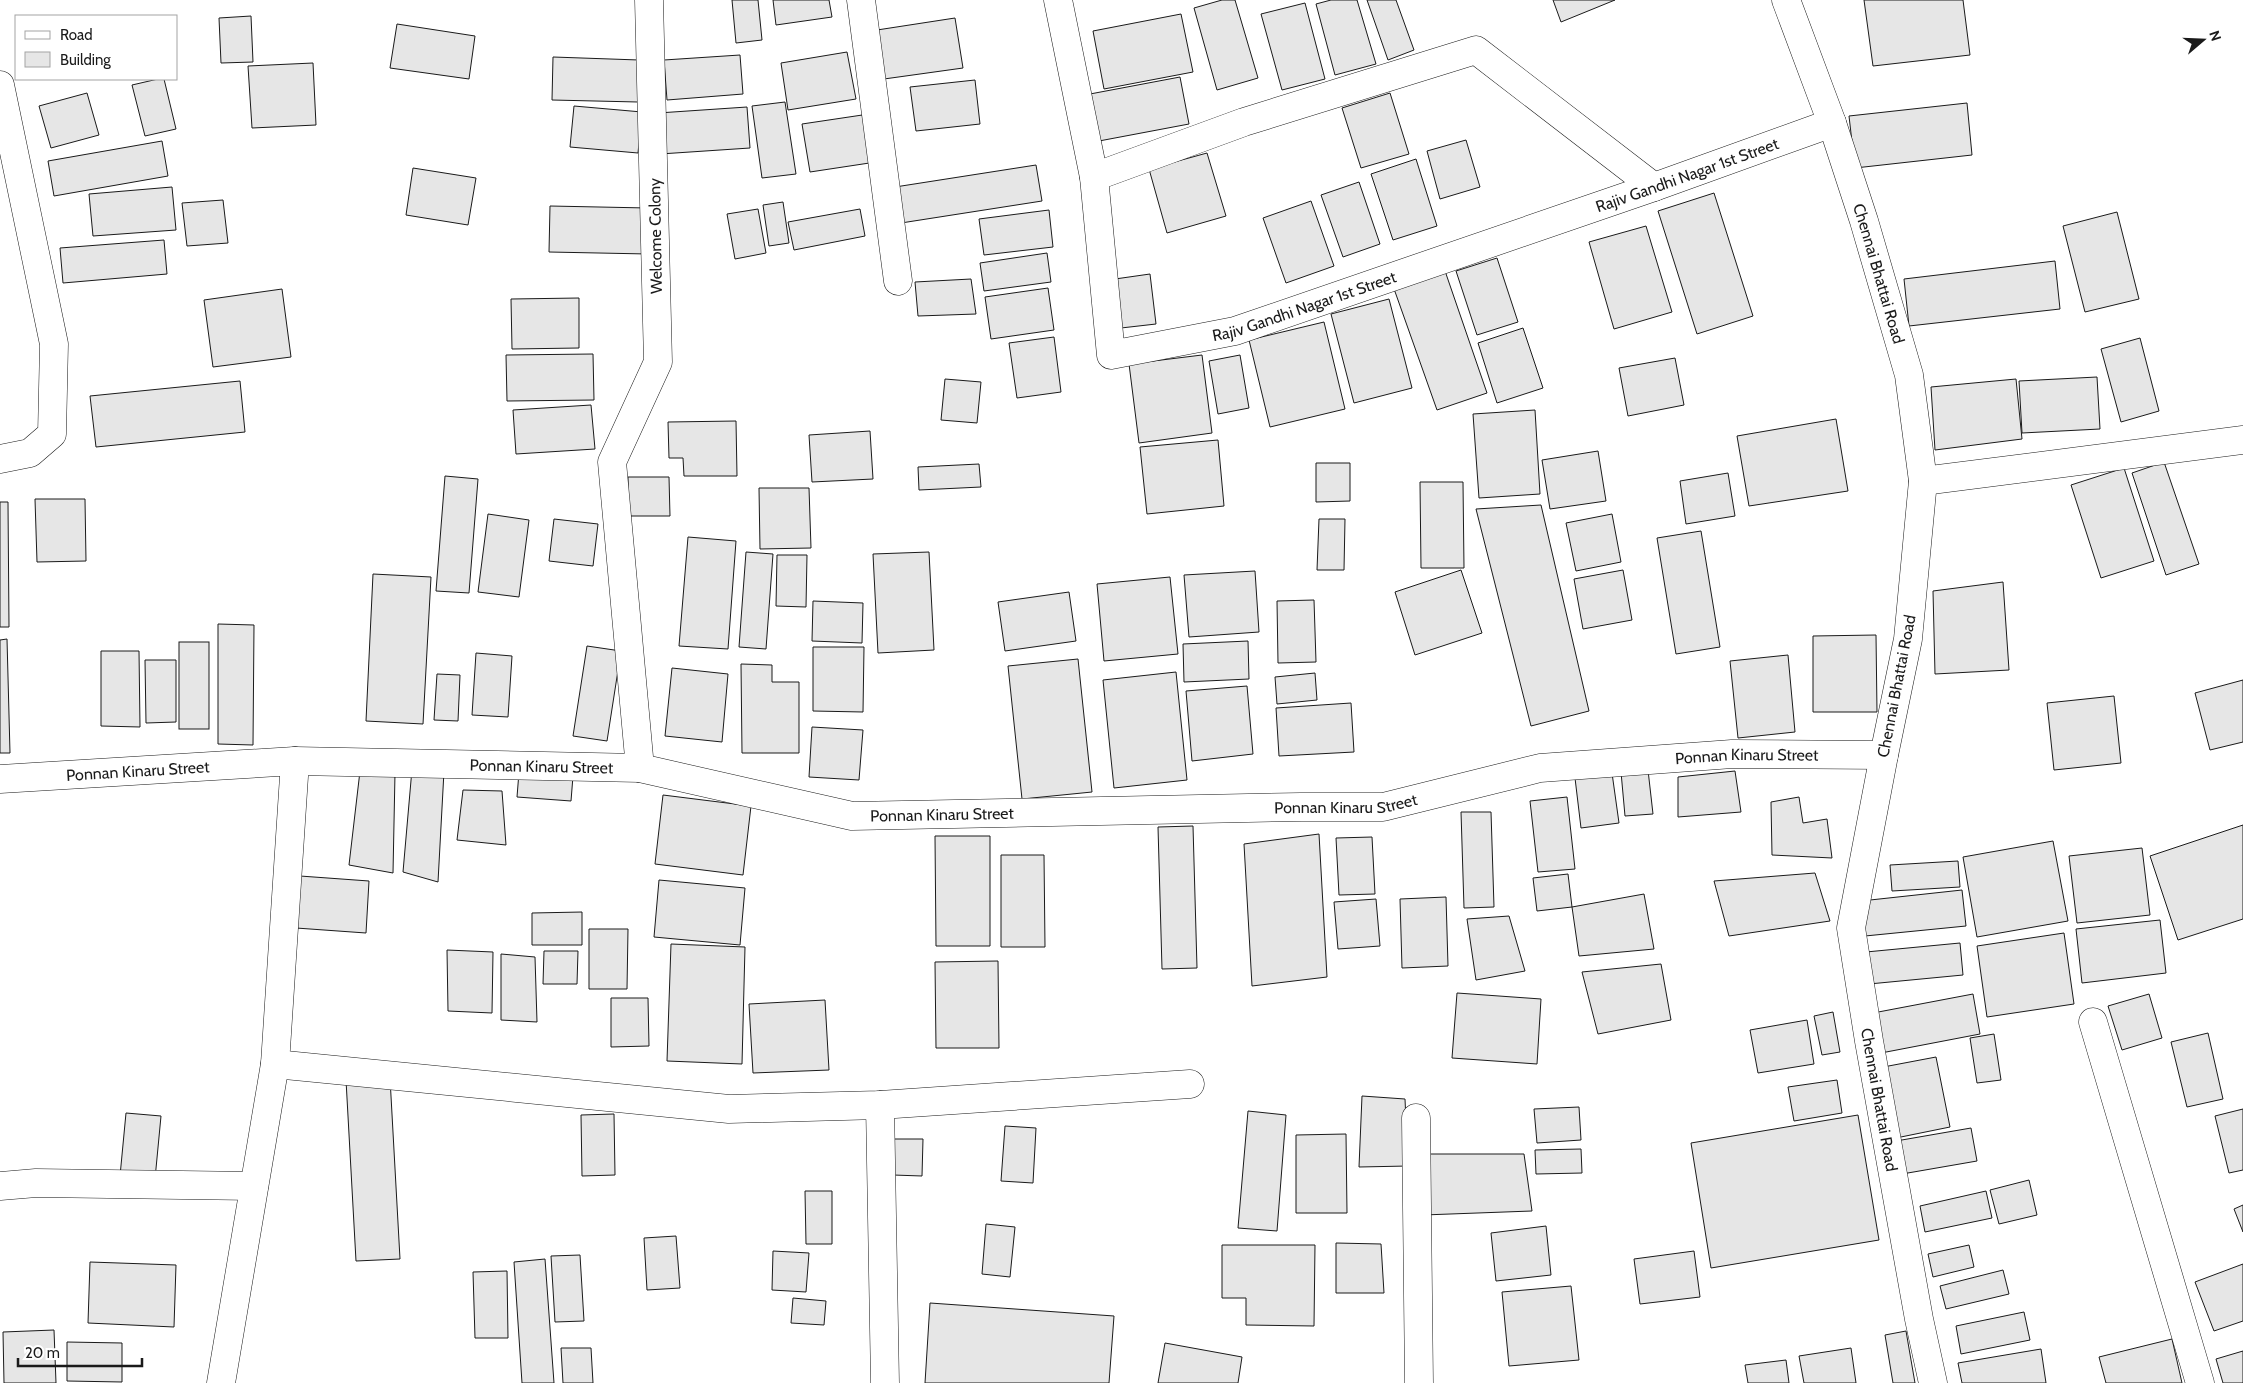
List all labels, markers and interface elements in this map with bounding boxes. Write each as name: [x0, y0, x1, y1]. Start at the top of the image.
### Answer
legend: [15, 15, 178, 80]
north arrow: [2178, 15, 2228, 65]
text: Road: [60, 26, 93, 44]
text: N: [2205, 28, 2225, 43]
text: Building: [60, 51, 111, 69]
street label: Rajiv Gandhi Nagar 1st Street: [1593, 134, 1782, 216]
street label: Welcome Colony: [645, 178, 666, 294]
street label: Chennai Bhattai Road: [1849, 201, 1908, 346]
street label: Rajiv Gandhi Nagar 1st Street: [1211, 267, 1399, 345]
street label: Chennai Bhattai Road: [1873, 613, 1920, 759]
street label: Ponnan Kinaru Street: [1674, 745, 1819, 768]
street label: Ponnan Kinaru Street: [469, 756, 614, 777]
street label: Ponnan Kinaru Street: [65, 757, 211, 785]
street label: Ponnan Kinaru Street: [1274, 790, 1420, 818]
street label: Ponnan Kinaru Street: [870, 804, 1015, 826]
street label: Chennai Bhattai Road: [1857, 1027, 1901, 1173]
scale bar: [18, 1336, 141, 1368]
text: 20 m: [25, 1344, 60, 1362]

